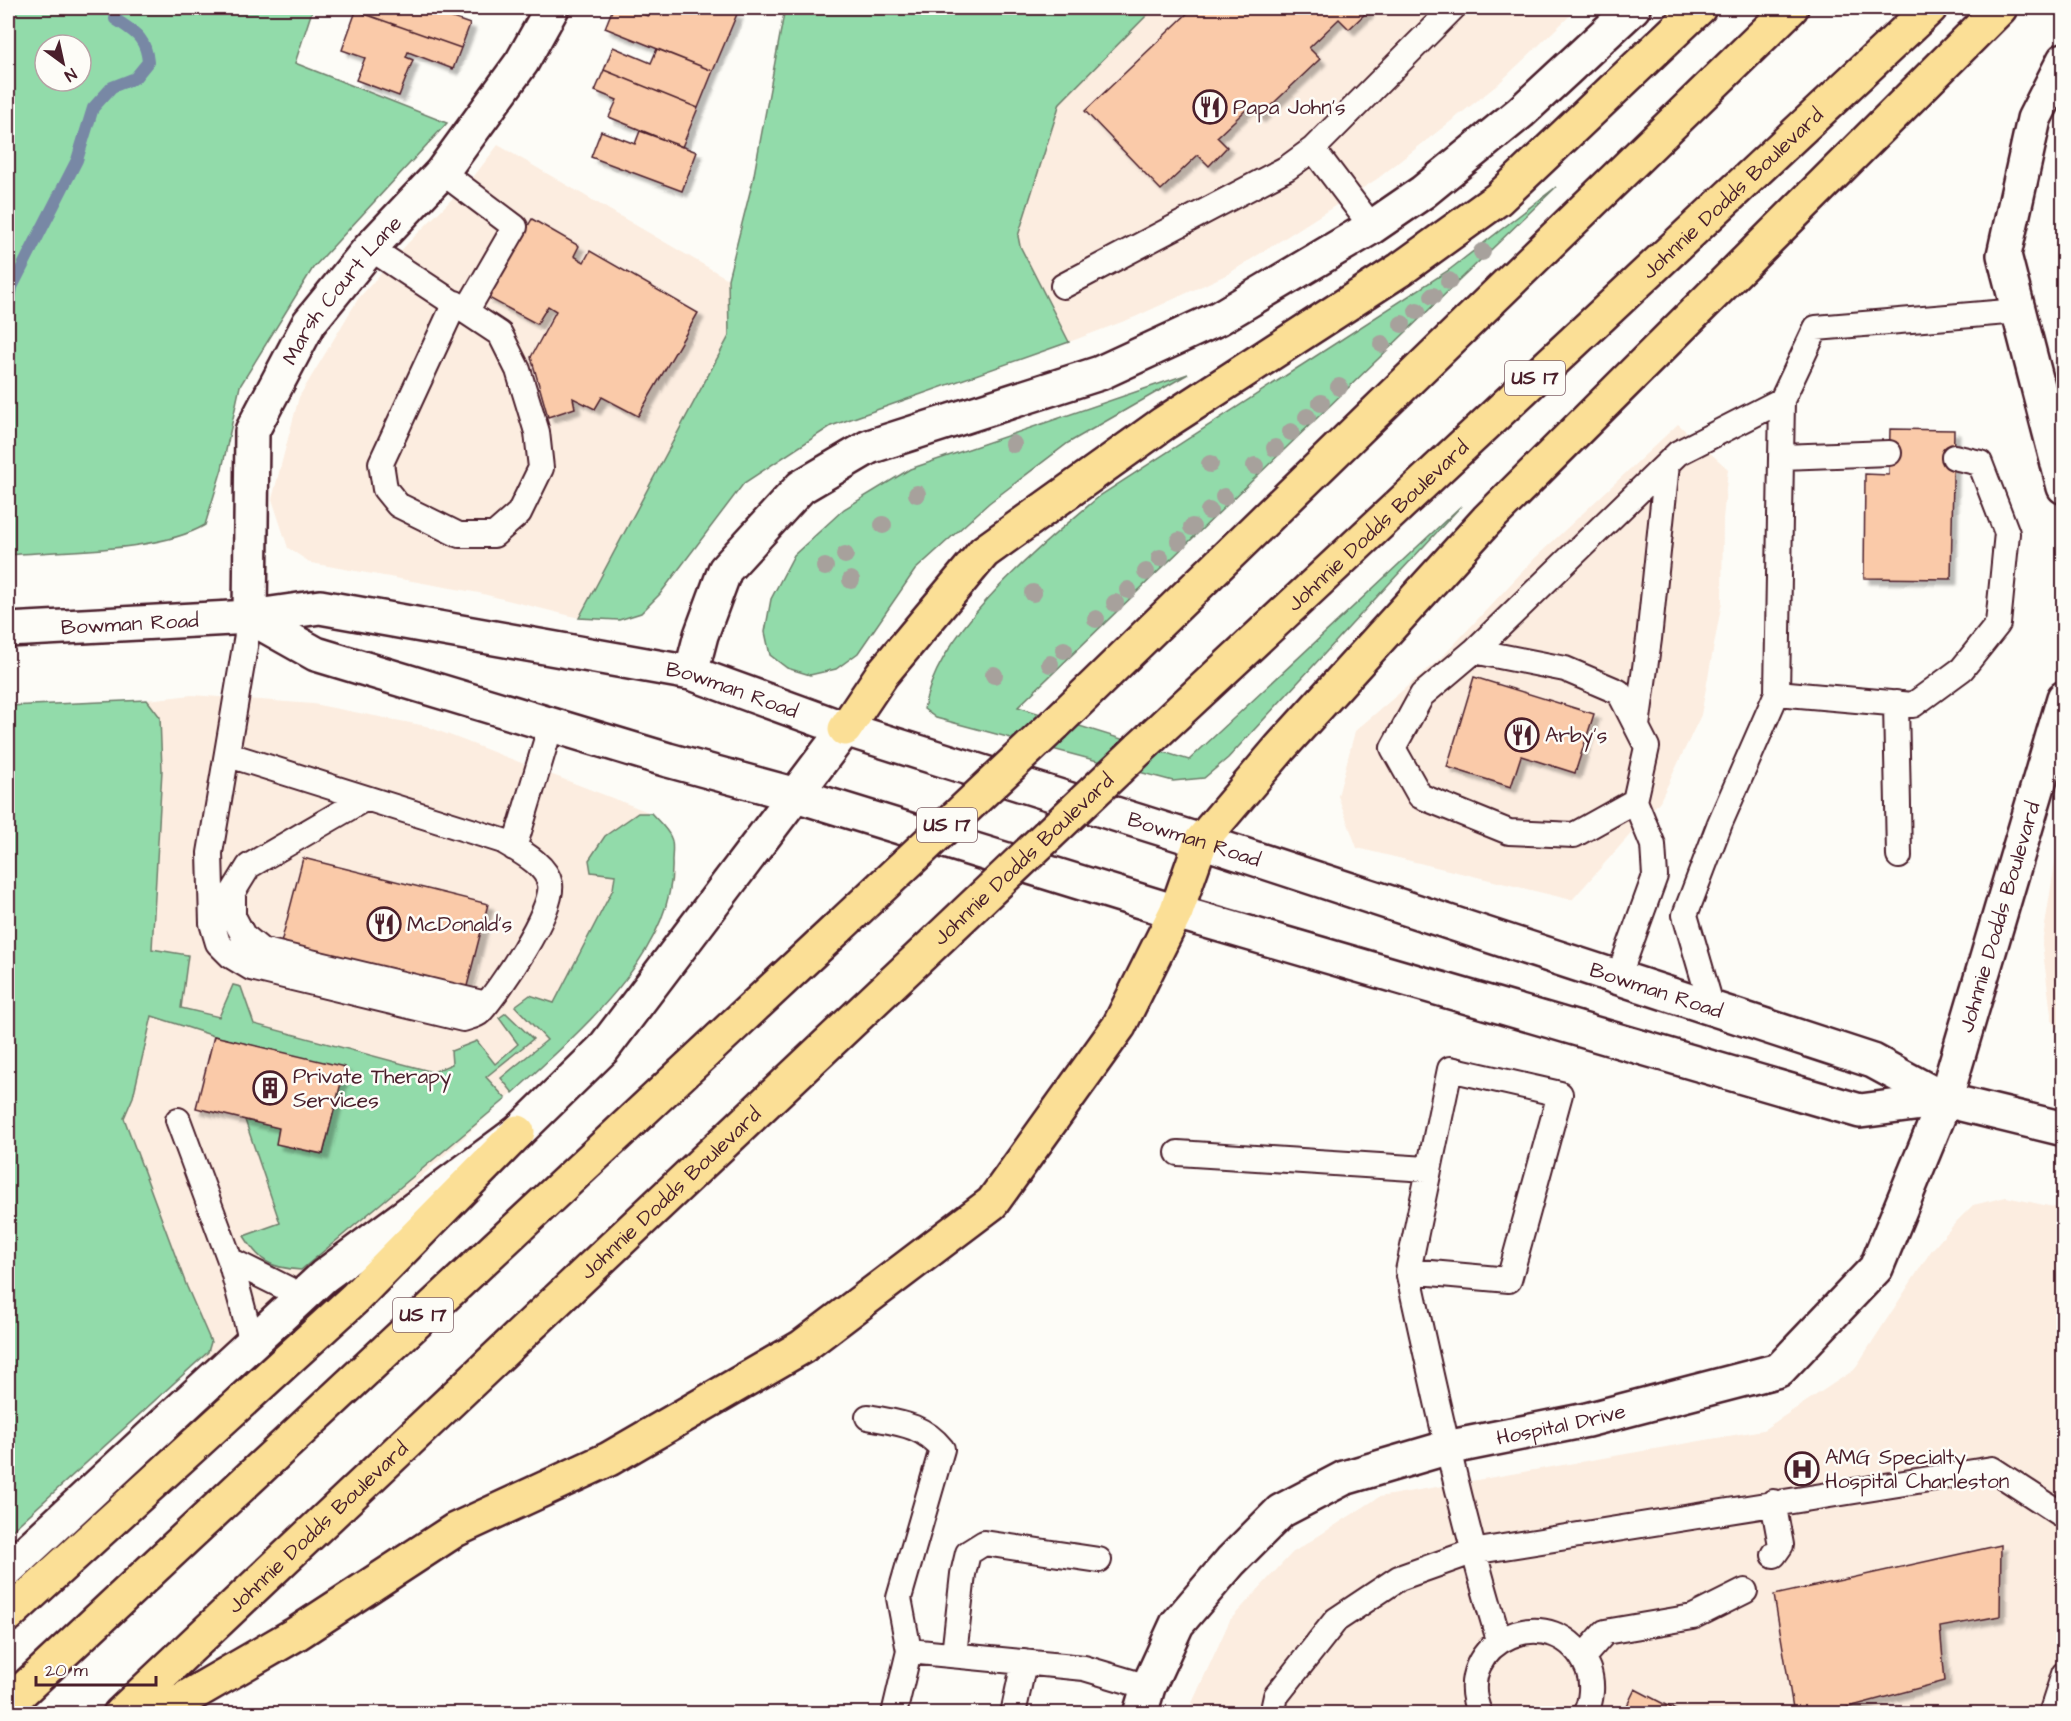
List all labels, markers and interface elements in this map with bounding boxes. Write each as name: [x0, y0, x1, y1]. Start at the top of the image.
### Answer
north arrow: [33, 33, 93, 93]
text: N: [60, 63, 81, 87]
restaurant icon: Papa John's: [1192, 89, 1228, 125]
place label: Papa John's: [1233, 93, 1346, 123]
street label: Johnnie Dodds Boulevard: [1635, 101, 1830, 286]
street label: Marsh Court Lane: [275, 209, 408, 370]
road number: US 17: [1505, 361, 1565, 395]
street label: Johnnie Dodds Boulevard: [1280, 433, 1475, 618]
street label: Bowman Road: [60, 605, 200, 642]
street label: Bowman Road: [664, 654, 802, 725]
restaurant icon: Arby's: [1504, 717, 1540, 753]
place label: Arby's: [1545, 721, 1607, 752]
street label: Johnnie Dodds Boulevard: [926, 766, 1120, 952]
street label: Johnnie Dodds Boulevard: [1951, 798, 2047, 1036]
street label: Bowman Road: [1124, 804, 1265, 874]
road number: US 17: [917, 808, 977, 842]
restaurant icon: McDonald's: [366, 906, 402, 942]
place label: McDonald's: [407, 910, 512, 939]
street label: Bowman Road: [1586, 955, 1727, 1025]
place label: Private Therapy Services: [293, 1062, 452, 1115]
building icon: Private Therapy Services: [252, 1070, 288, 1106]
street label: Johnnie Dodds Boulevard: [574, 1100, 768, 1286]
road number: US 17: [393, 1298, 453, 1332]
street label: Hospital Drive: [1494, 1396, 1629, 1452]
street label: Johnnie Dodds Boulevard: [221, 1434, 415, 1620]
place label: AMG Specialty Hospital Charleston: [1825, 1443, 2009, 1497]
hospital icon: AMG Specialty Hospital Charleston: [1784, 1451, 1820, 1487]
scale bar: [36, 1649, 156, 1687]
text: 20 m: [45, 1658, 88, 1683]

